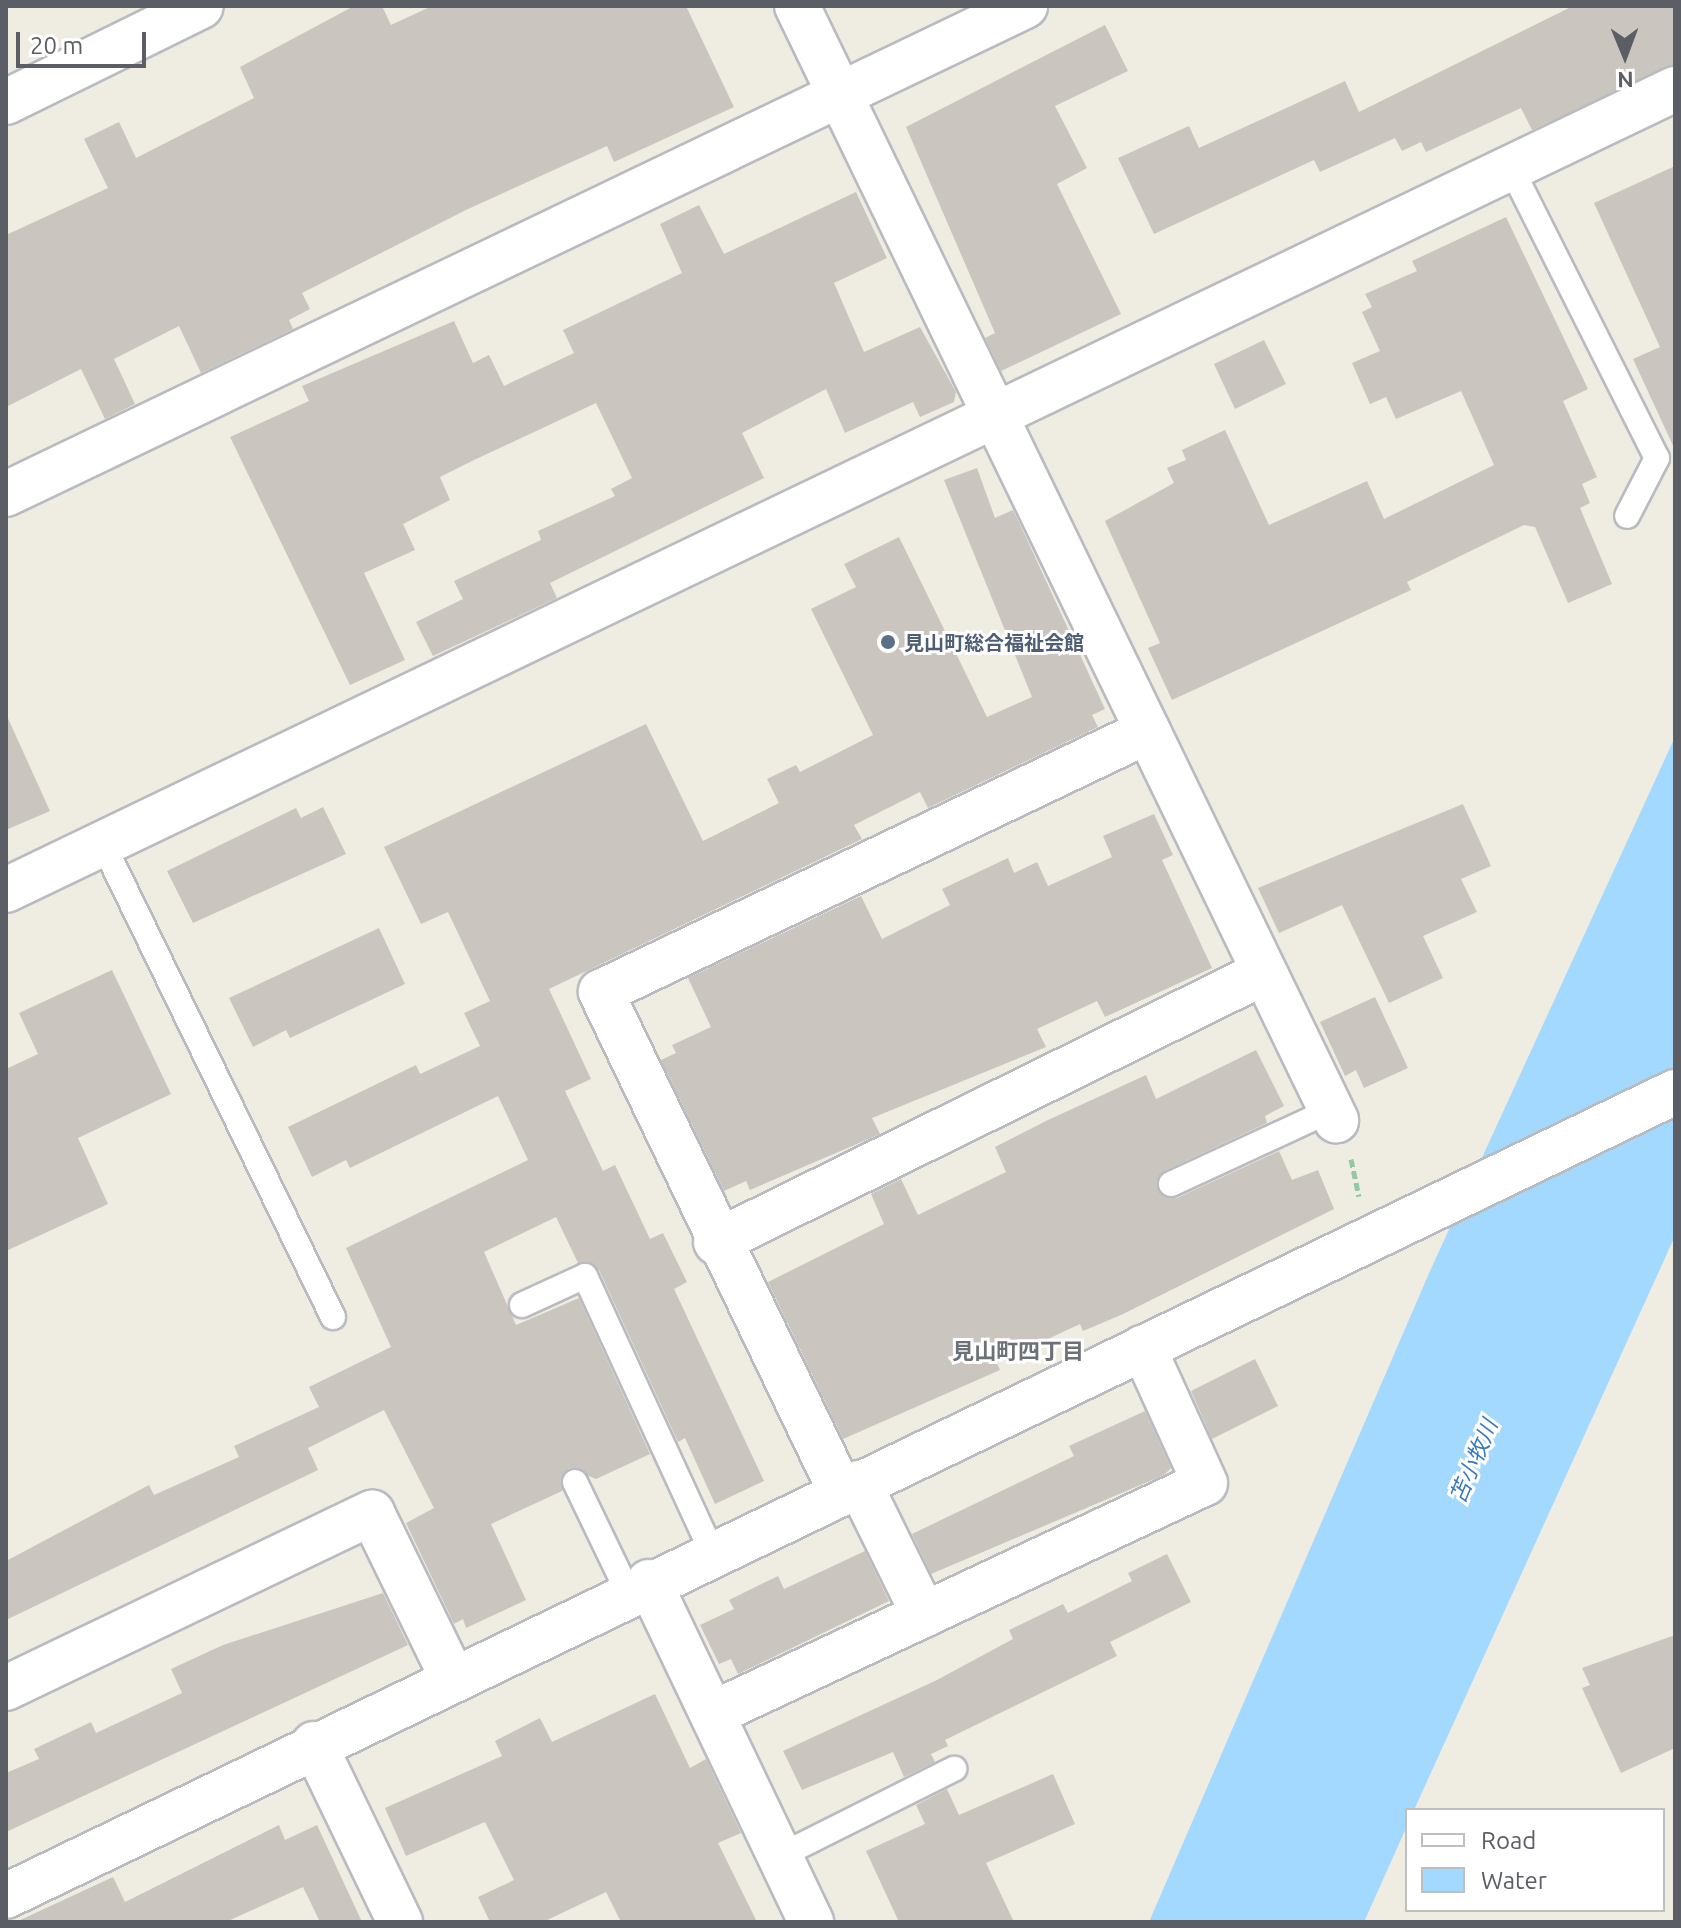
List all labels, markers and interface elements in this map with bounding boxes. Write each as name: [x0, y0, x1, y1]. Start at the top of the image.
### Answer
scale bar: [20, 16, 150, 66]
north arrow: [1585, 16, 1665, 96]
text: 20 m: [30, 32, 83, 59]
text: N: [1617, 68, 1634, 93]
place label: 見山町総合福祉会館: [904, 630, 1084, 654]
marker: 見山町総合福祉会館: [879, 633, 897, 651]
district label: 見山町四丁目: [952, 1338, 1084, 1364]
water label: 苫小牧川: [1444, 1415, 1502, 1507]
legend: [1405, 1808, 1665, 1912]
text: Road: [1481, 1827, 1536, 1854]
text: Water: [1481, 1867, 1547, 1894]

